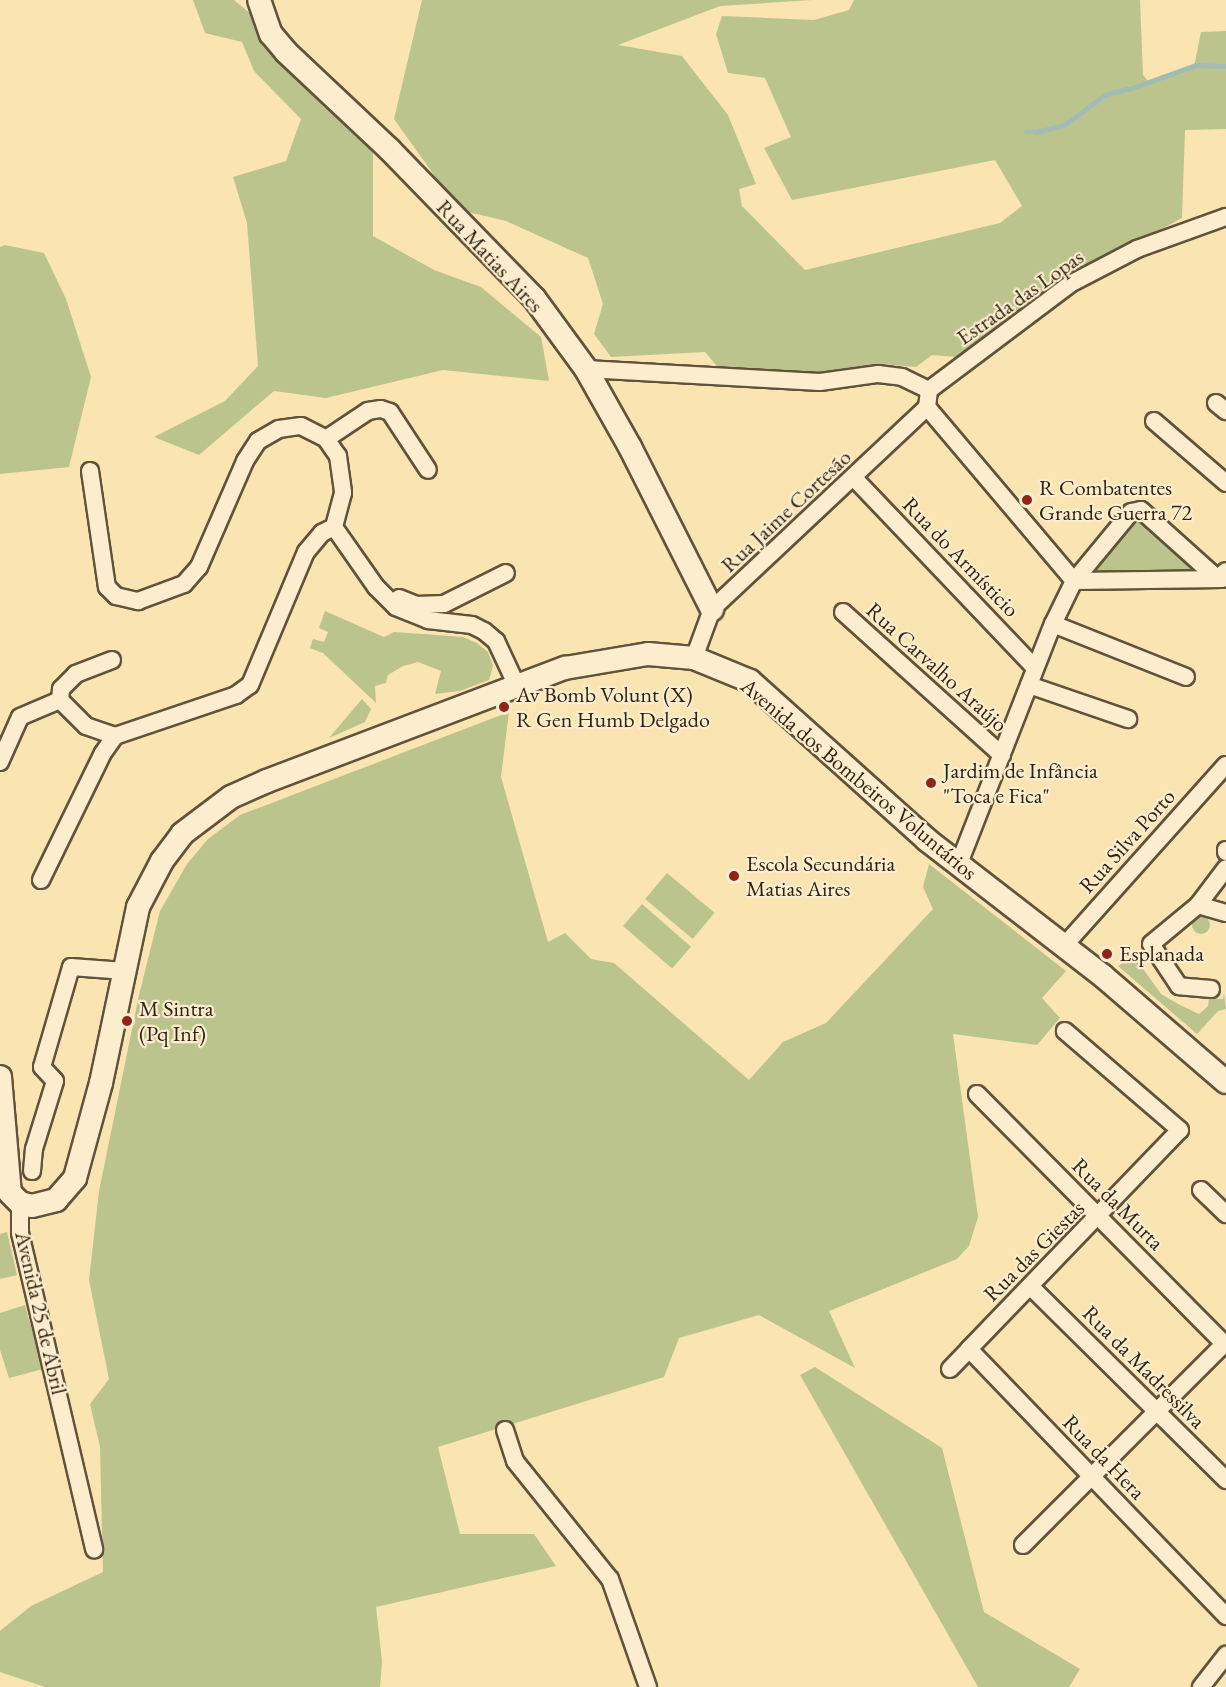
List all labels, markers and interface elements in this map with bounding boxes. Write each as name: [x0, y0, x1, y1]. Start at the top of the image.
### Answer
street label: Rua Matias Aires: [431, 194, 549, 318]
street label: Estrada das Lopas: [951, 243, 1089, 351]
street label: Rua Jaime Cortesão: [715, 444, 857, 578]
place label: R Combatentes Grande Guerra 72: [1039, 474, 1192, 526]
street label: Rua do Armísticio: [897, 492, 1025, 622]
marker: R Combatentes Grande Guerra 72: [1020, 493, 1034, 507]
street label: Rua Carvalho Araújo: [861, 597, 1013, 737]
street label: Avenida dos Bombeiros Voluntários: [736, 672, 982, 886]
place label: Av Bomb Volunt (X) R Gen Humb Delgado: [516, 681, 710, 732]
marker: Av Bomb Volunt (X) R Gen Humb Delgado: [497, 700, 511, 714]
place label: Jardim de Infância "Toca e Fica": [943, 757, 1098, 808]
marker: Jardim de Infância "Toca e Fica": [924, 776, 938, 790]
street label: Rua Silva Porto: [1073, 784, 1181, 898]
place label: Escola Secundária Matias Aires: [746, 850, 895, 902]
marker: Escola Secundária Matias Aires: [727, 869, 741, 883]
place label: Esplanada: [1119, 941, 1204, 967]
marker: Esplanada: [1100, 947, 1114, 961]
place label: M Sintra (Pq Inf): [139, 995, 213, 1046]
marker: M Sintra (Pq Inf): [120, 1014, 134, 1028]
street label: Rua da Murta: [1067, 1153, 1169, 1255]
street label: Rua das Giestas: [978, 1195, 1090, 1307]
street label: Avenida 25 de Abril: [9, 1229, 73, 1397]
street label: Rua da Madressilva: [1077, 1300, 1211, 1434]
street label: Rua da Hera: [1057, 1409, 1151, 1505]

